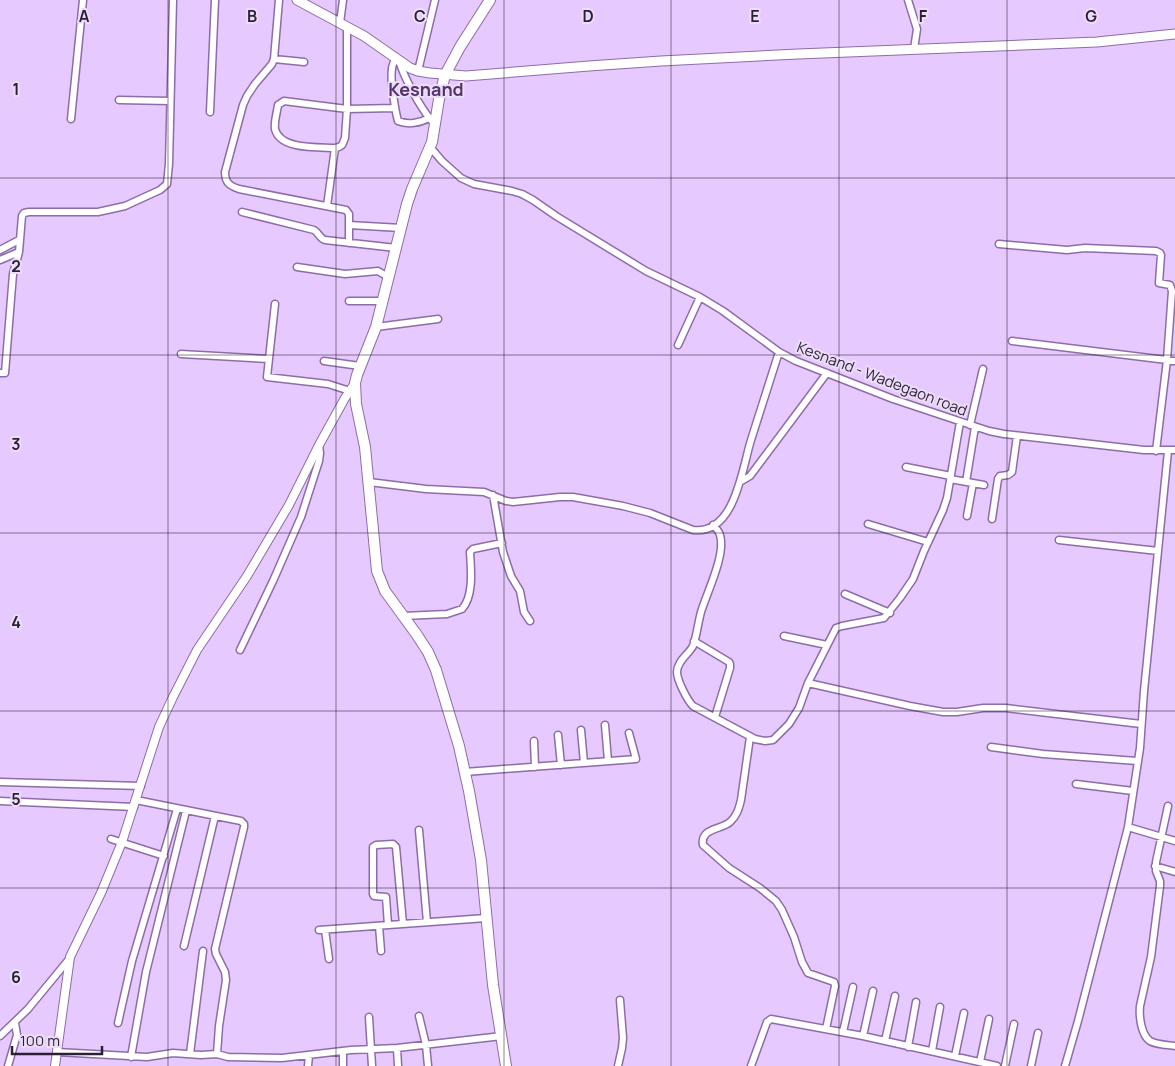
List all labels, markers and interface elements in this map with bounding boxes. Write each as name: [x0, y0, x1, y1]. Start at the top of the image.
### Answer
text: A: [79, 5, 90, 27]
text: B: [247, 5, 257, 27]
text: C: [414, 5, 426, 27]
text: D: [582, 5, 594, 27]
text: E: [750, 5, 760, 27]
text: F: [919, 5, 928, 27]
text: G: [1085, 5, 1097, 27]
district label: Kesnand: [388, 77, 464, 101]
text: 1: [12, 78, 20, 100]
text: 2: [11, 255, 21, 277]
street label: Kesnand - Wadegaon road: [794, 336, 970, 421]
text: 3: [11, 433, 21, 455]
text: 4: [11, 611, 21, 633]
text: 5: [11, 788, 21, 810]
text: 6: [11, 966, 21, 988]
scale bar: [12, 1024, 102, 1056]
text: 100 m: [20, 1030, 60, 1051]

